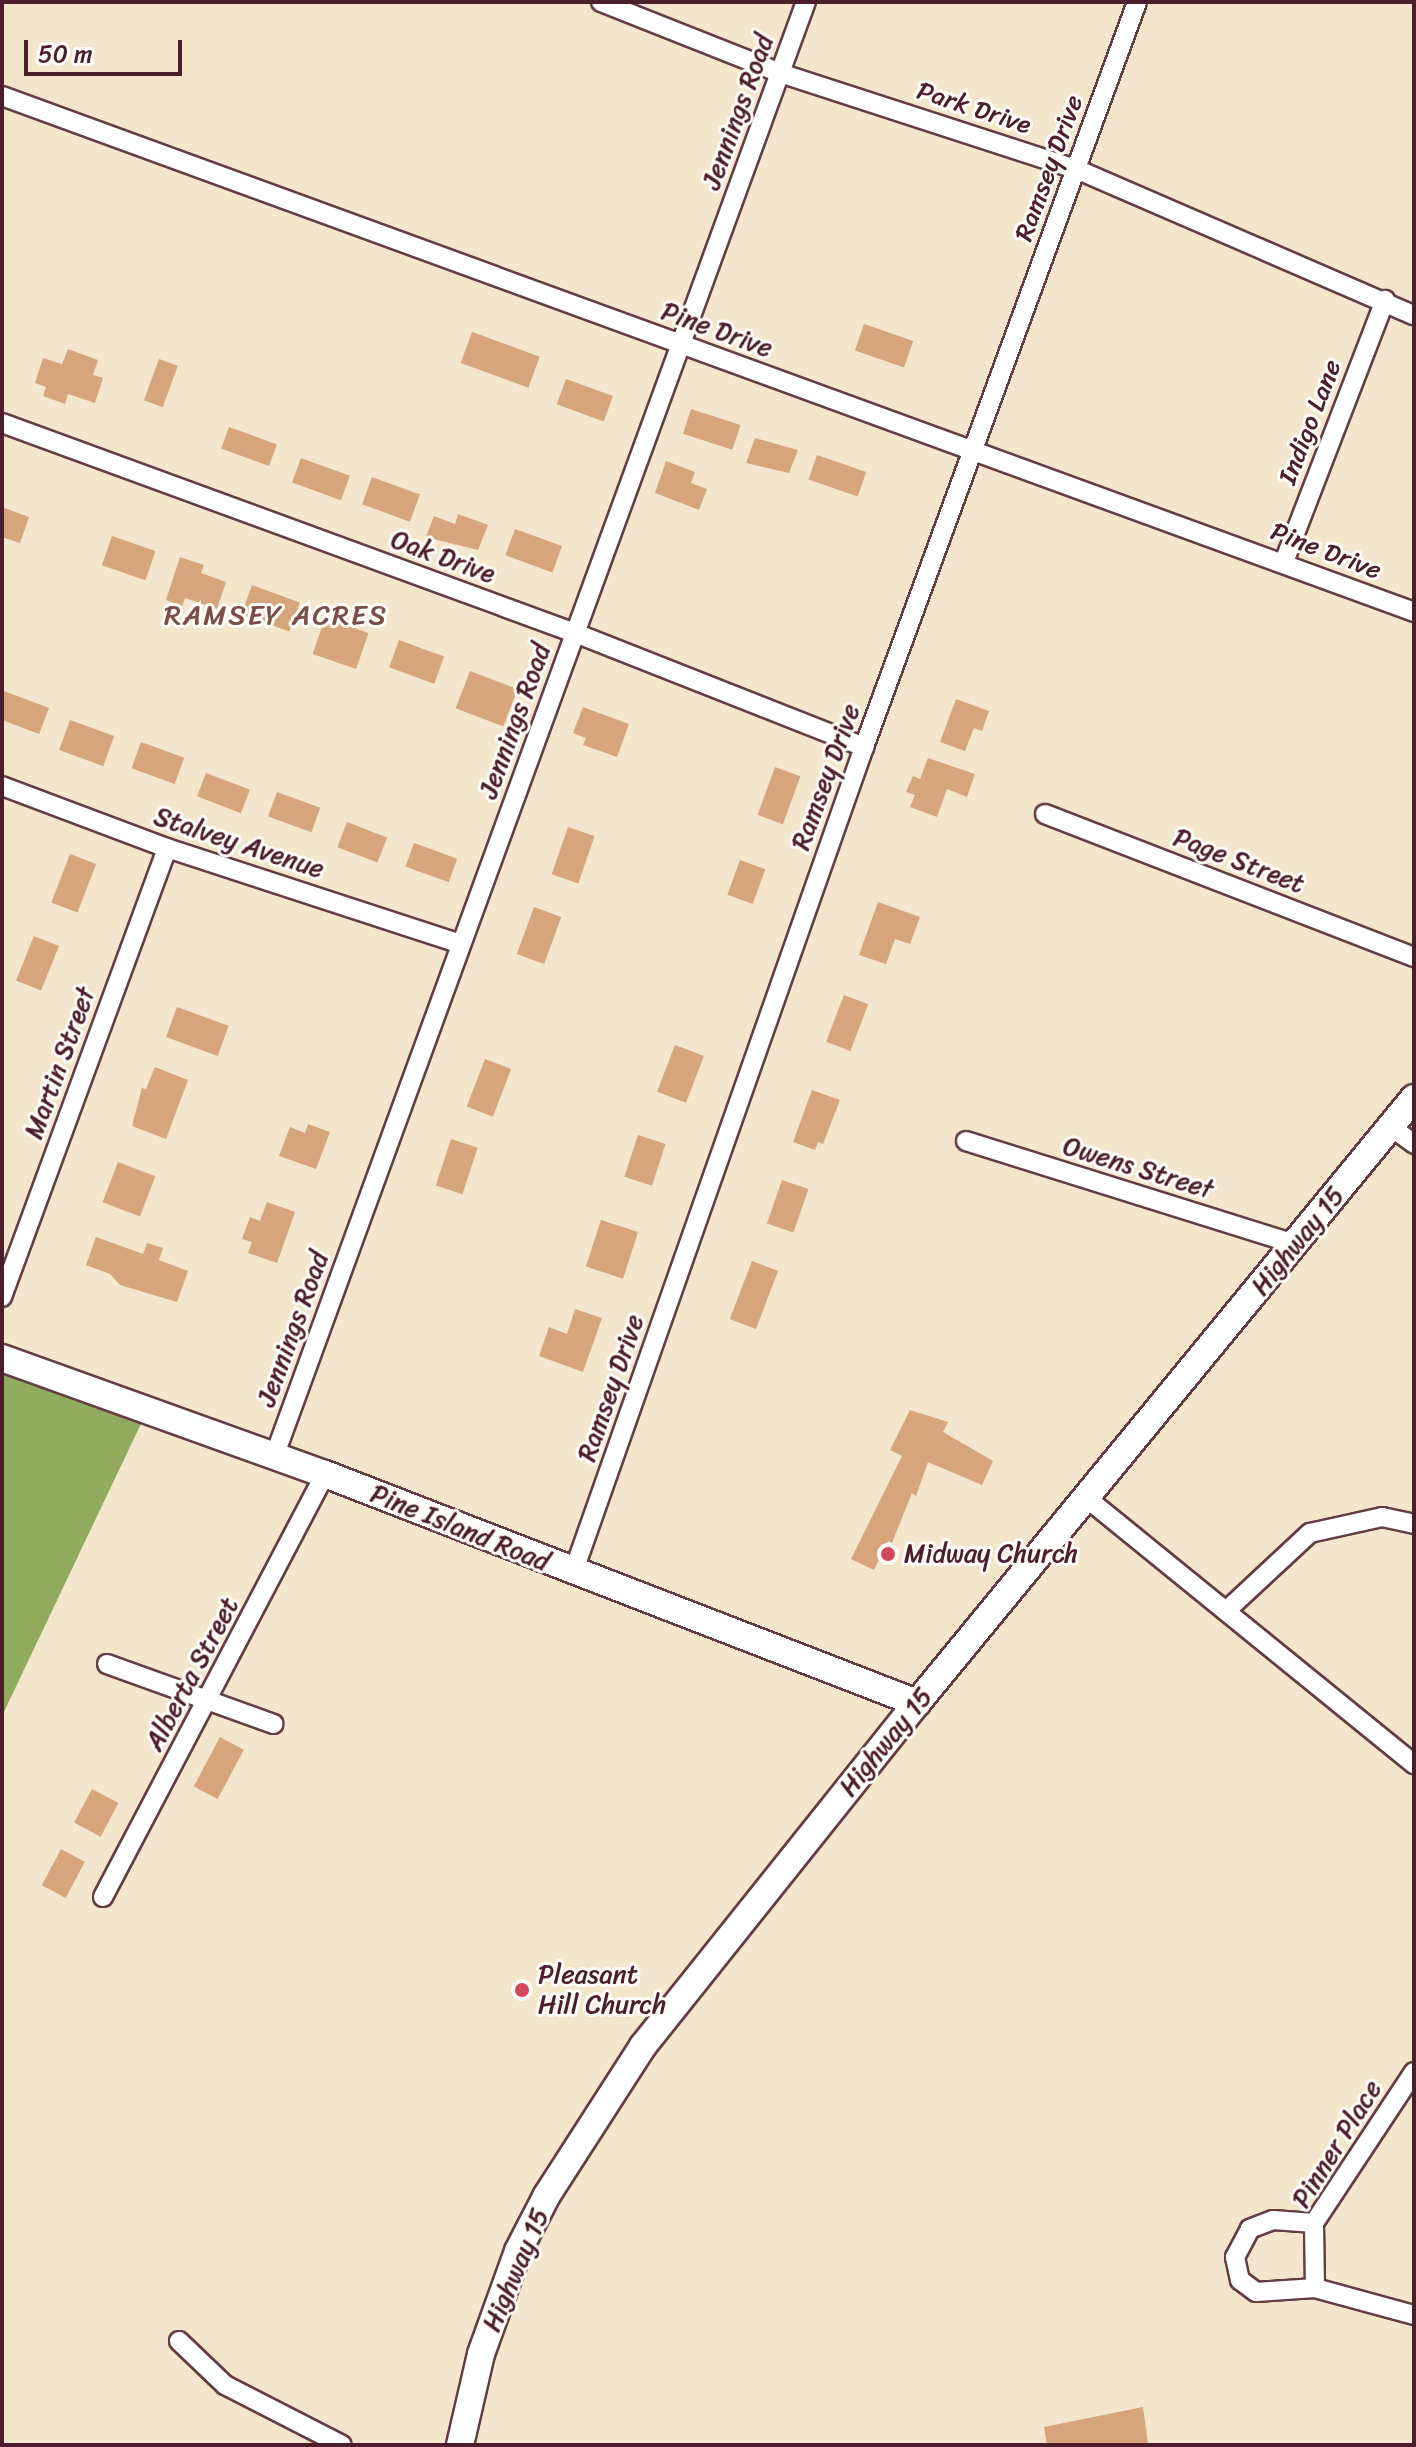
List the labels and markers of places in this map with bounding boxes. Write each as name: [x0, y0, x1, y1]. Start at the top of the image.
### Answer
place label: Midway Church: [904, 1538, 1078, 1570]
marker: Midway Church: [879, 1545, 897, 1563]
place label: Pleasant Hill Church: [538, 1959, 666, 2020]
marker: Pleasant Hill Church: [513, 1981, 531, 1999]

